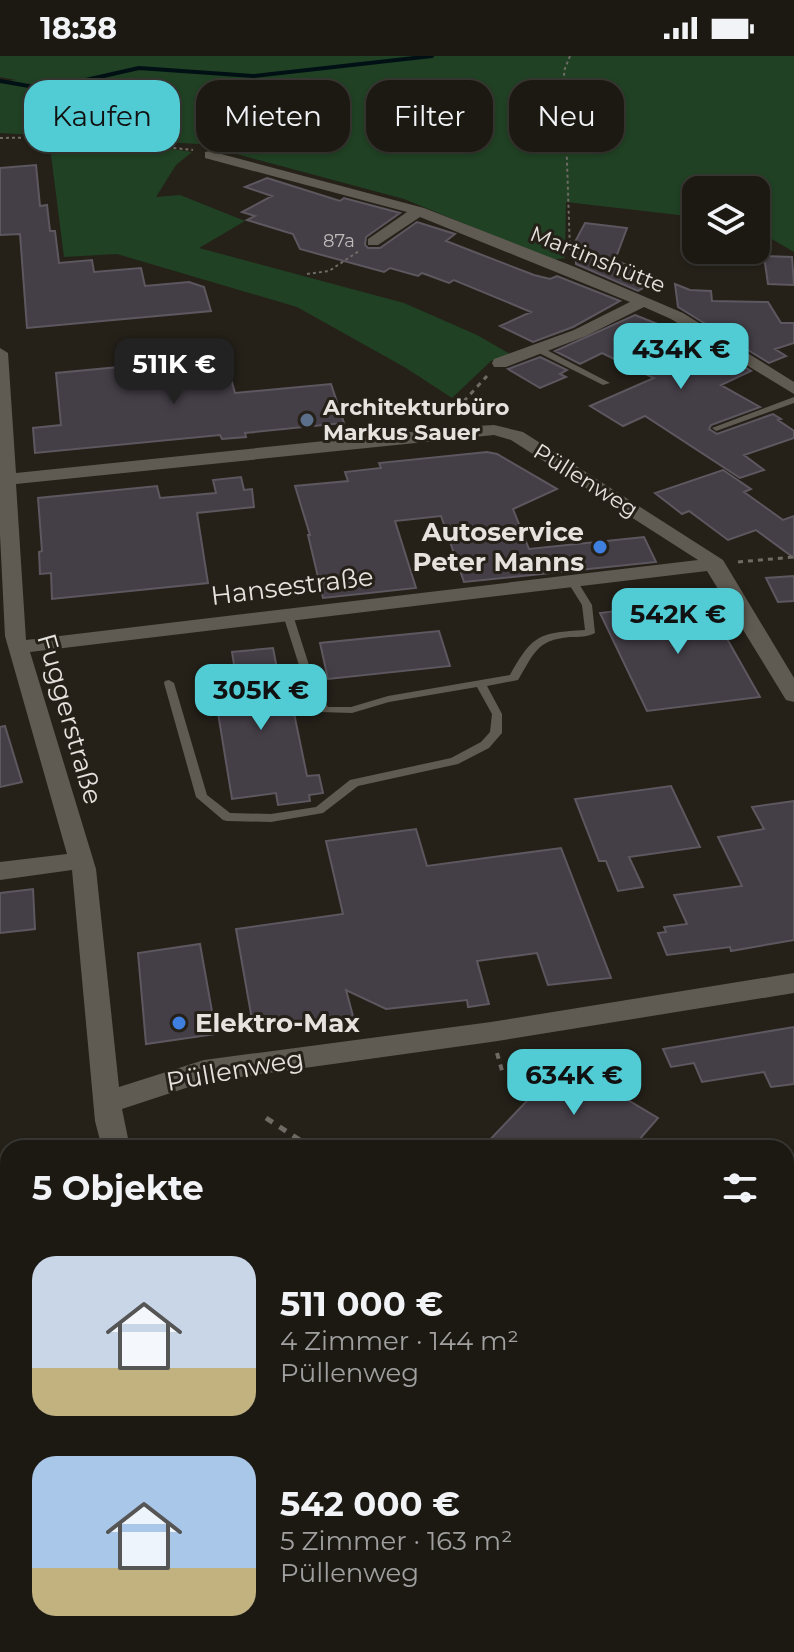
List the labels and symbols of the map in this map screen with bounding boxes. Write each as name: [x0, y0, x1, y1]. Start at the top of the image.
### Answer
street label: Martinshütte: [526, 220, 669, 299]
house number: 87a: [323, 230, 355, 252]
pin: 434K €: [616, 323, 746, 391]
pin: 511K €: [109, 338, 239, 406]
place label: Architekturbüro Markus Sauer: [322, 394, 509, 446]
marker: Architekturbüro Markus Sauer: [298, 411, 316, 429]
street label: Püllenweg: [529, 438, 643, 523]
place label: Autoservice Peter Manns: [412, 516, 584, 578]
marker: Autoservice Peter Manns: [591, 538, 609, 556]
street label: Hansestraße: [209, 560, 375, 612]
pin: 542K €: [613, 588, 743, 656]
street label: Fuggerstraße: [30, 630, 110, 808]
pin: 305K €: [196, 664, 326, 732]
place label: Elektro-Max: [195, 1007, 360, 1039]
marker: Elektro-Max: [170, 1014, 188, 1032]
street label: Püllenweg: [164, 1042, 306, 1098]
pin: 634K €: [509, 1049, 639, 1117]

